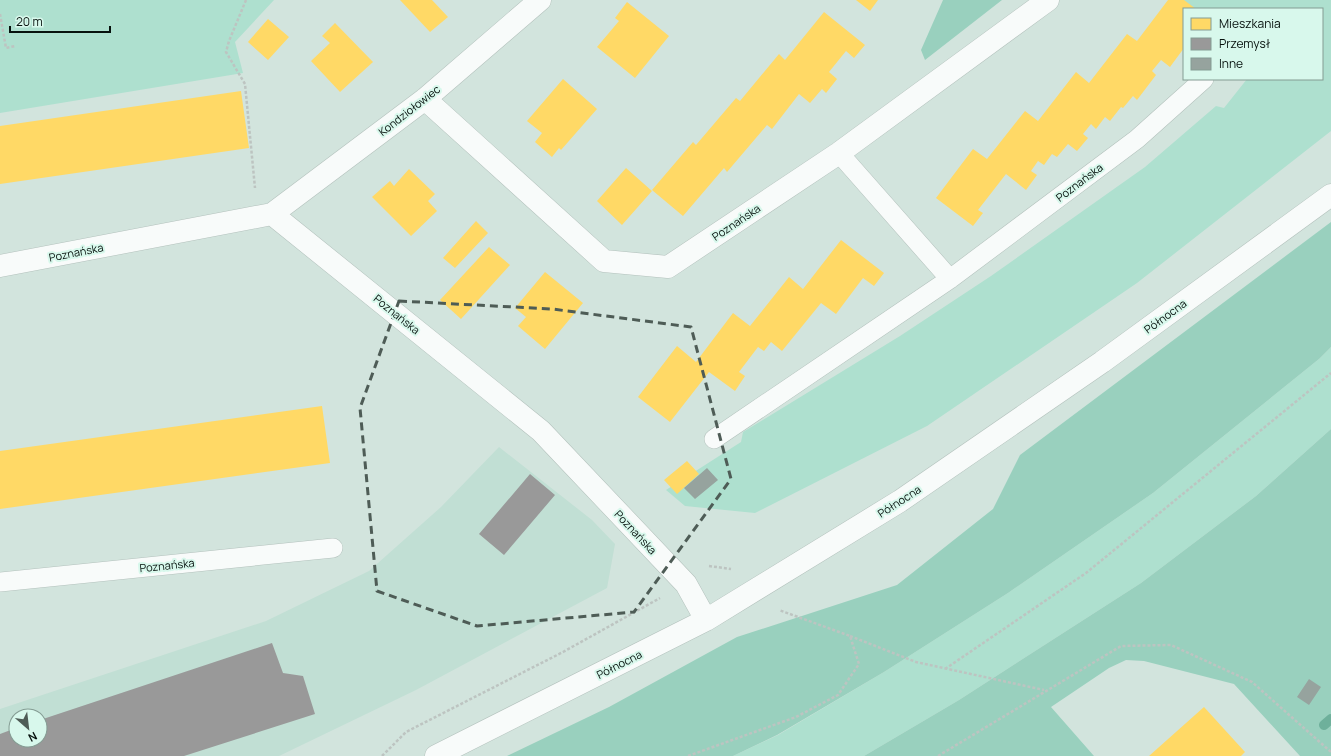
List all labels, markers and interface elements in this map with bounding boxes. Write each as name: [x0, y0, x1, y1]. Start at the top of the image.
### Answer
scale bar: [10, 8, 110, 34]
legend: [1183, 8, 1323, 80]
text: 20 m: [16, 13, 43, 30]
text: Mieszkania: [1219, 15, 1281, 32]
text: Przemysł: [1219, 35, 1271, 52]
text: Inne: [1219, 55, 1243, 72]
street label: Kondziołowiec: [375, 81, 443, 139]
street label: Poznańska: [1052, 159, 1106, 205]
street label: Poznańska: [709, 200, 763, 244]
street label: Poznańska: [47, 239, 105, 265]
street label: Poznańska: [371, 291, 423, 337]
street label: Północna: [1141, 296, 1189, 336]
street label: Północna: [874, 481, 924, 521]
street label: Poznańska: [612, 507, 660, 557]
street label: Poznańska: [139, 555, 195, 575]
street label: Północna: [594, 646, 644, 682]
north arrow: [8, 708, 48, 748]
text: N: [26, 729, 40, 746]

